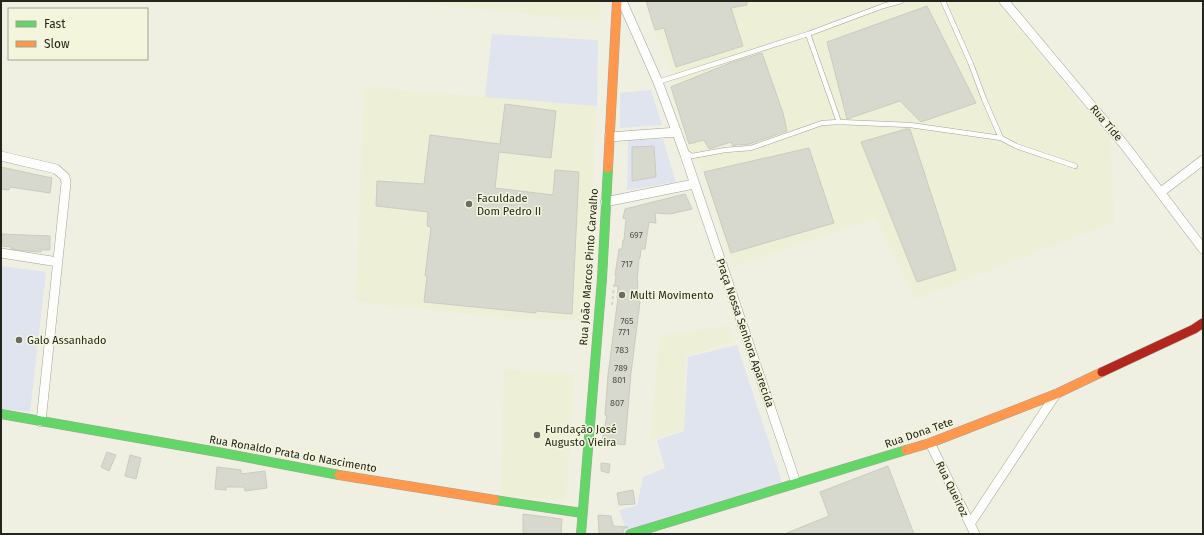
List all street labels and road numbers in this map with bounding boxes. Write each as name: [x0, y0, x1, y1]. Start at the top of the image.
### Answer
street label: Rua Tide: [1087, 102, 1125, 144]
street label: Rua João Marcos Pinto Carvalho: [577, 188, 601, 346]
street label: Praça Nossa Senhora Aparecida: [713, 257, 777, 409]
street label: Rua Dona Tete: [883, 415, 955, 451]
street label: Rua Ronaldo Prata do Nascimento: [208, 433, 378, 475]
street label: Rua Queiroz: [933, 459, 971, 519]

